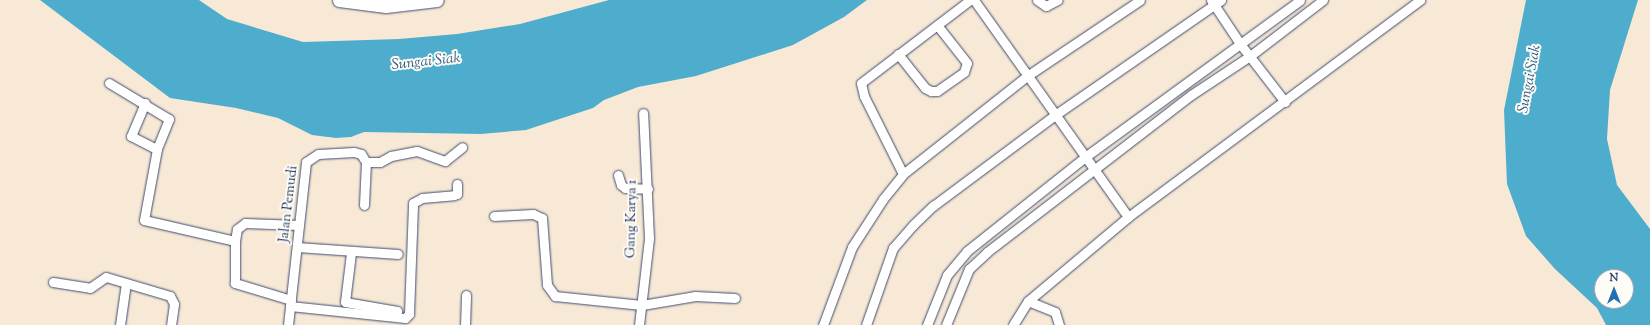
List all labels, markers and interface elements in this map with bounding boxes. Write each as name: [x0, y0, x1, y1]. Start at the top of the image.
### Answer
water label: Sungai Siak: [1515, 43, 1545, 115]
water label: Sungai Siak: [391, 49, 461, 75]
street label: Jalan Pemudi: [276, 165, 302, 243]
street label: Gang Karya 1: [623, 180, 641, 258]
north arrow: [1594, 269, 1634, 309]
text: N: [1610, 270, 1618, 286]

